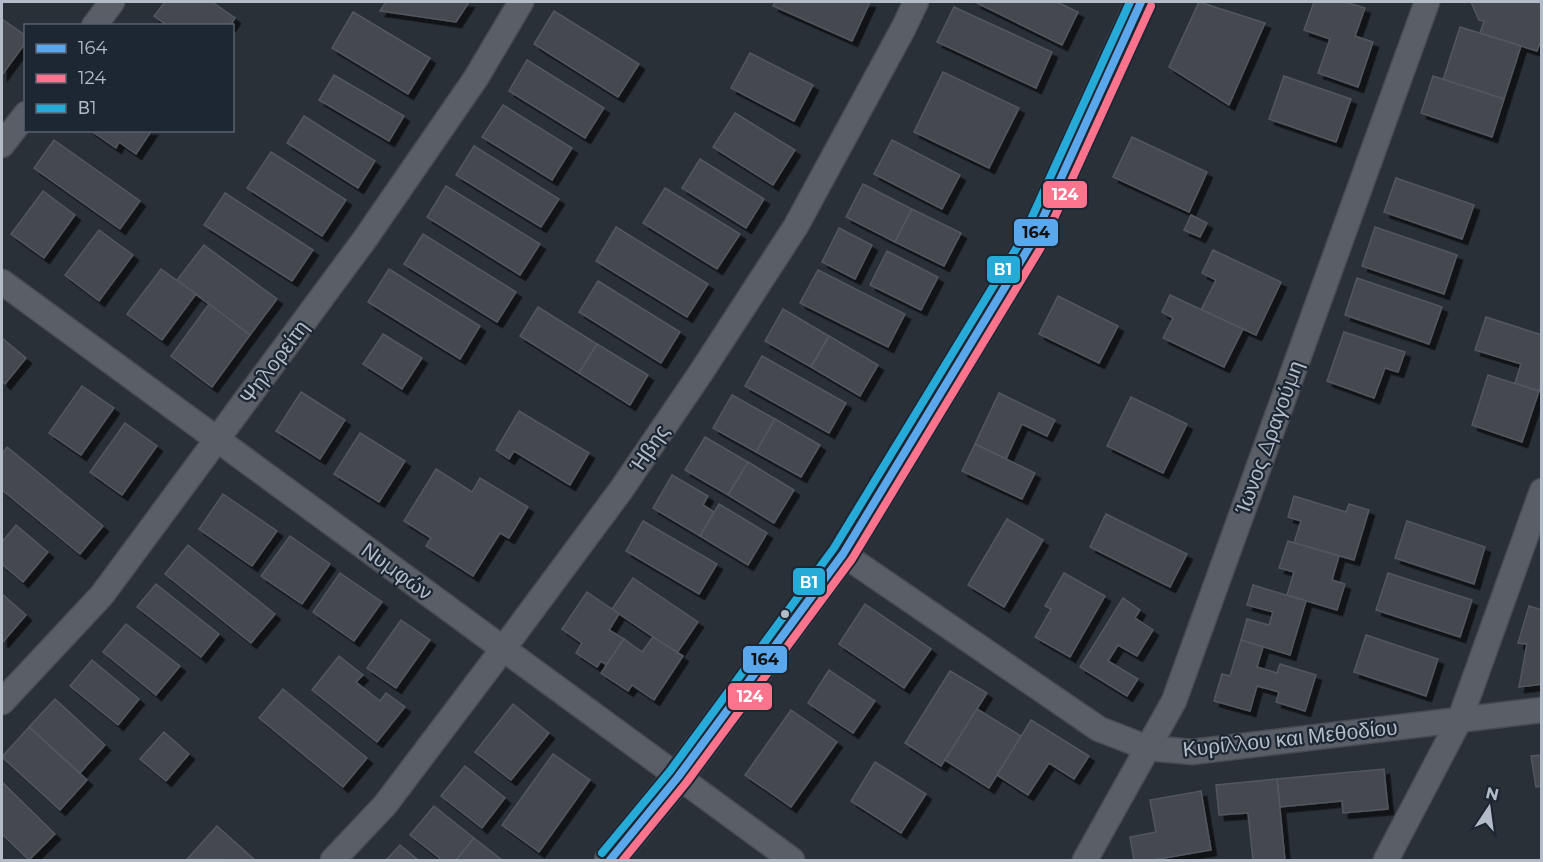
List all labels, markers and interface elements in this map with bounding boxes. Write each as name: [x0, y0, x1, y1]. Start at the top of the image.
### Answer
legend: [24, 24, 234, 132]
text: 164: [78, 37, 107, 59]
text: 124: [78, 67, 106, 89]
text: Β1: [78, 97, 97, 119]
line badge: 124: [1042, 180, 1088, 209]
text: 124: [1052, 185, 1078, 204]
line badge: 164: [1013, 218, 1059, 247]
text: 164: [1022, 223, 1050, 242]
line badge: Β1: [986, 255, 1021, 284]
text: Β1: [994, 260, 1012, 279]
street label: Ψηλορείτη: [234, 315, 314, 409]
street label: Ίωνος Δραγούμη: [1229, 357, 1308, 518]
street label: Ήβης: [624, 420, 674, 477]
street label: Νυμφών: [357, 537, 437, 605]
line badge: Β1: [792, 567, 826, 596]
text: Β1: [800, 573, 818, 592]
unlabelled marker: [779, 608, 791, 620]
line badge: 164: [742, 645, 788, 674]
text: 164: [751, 650, 779, 669]
line badge: 124: [727, 682, 773, 711]
text: 124: [737, 687, 763, 706]
street label: Κυρίλλου και Μεθοδίου: [1181, 714, 1399, 762]
north arrow: [1459, 778, 1519, 838]
text: N: [1484, 783, 1501, 805]

